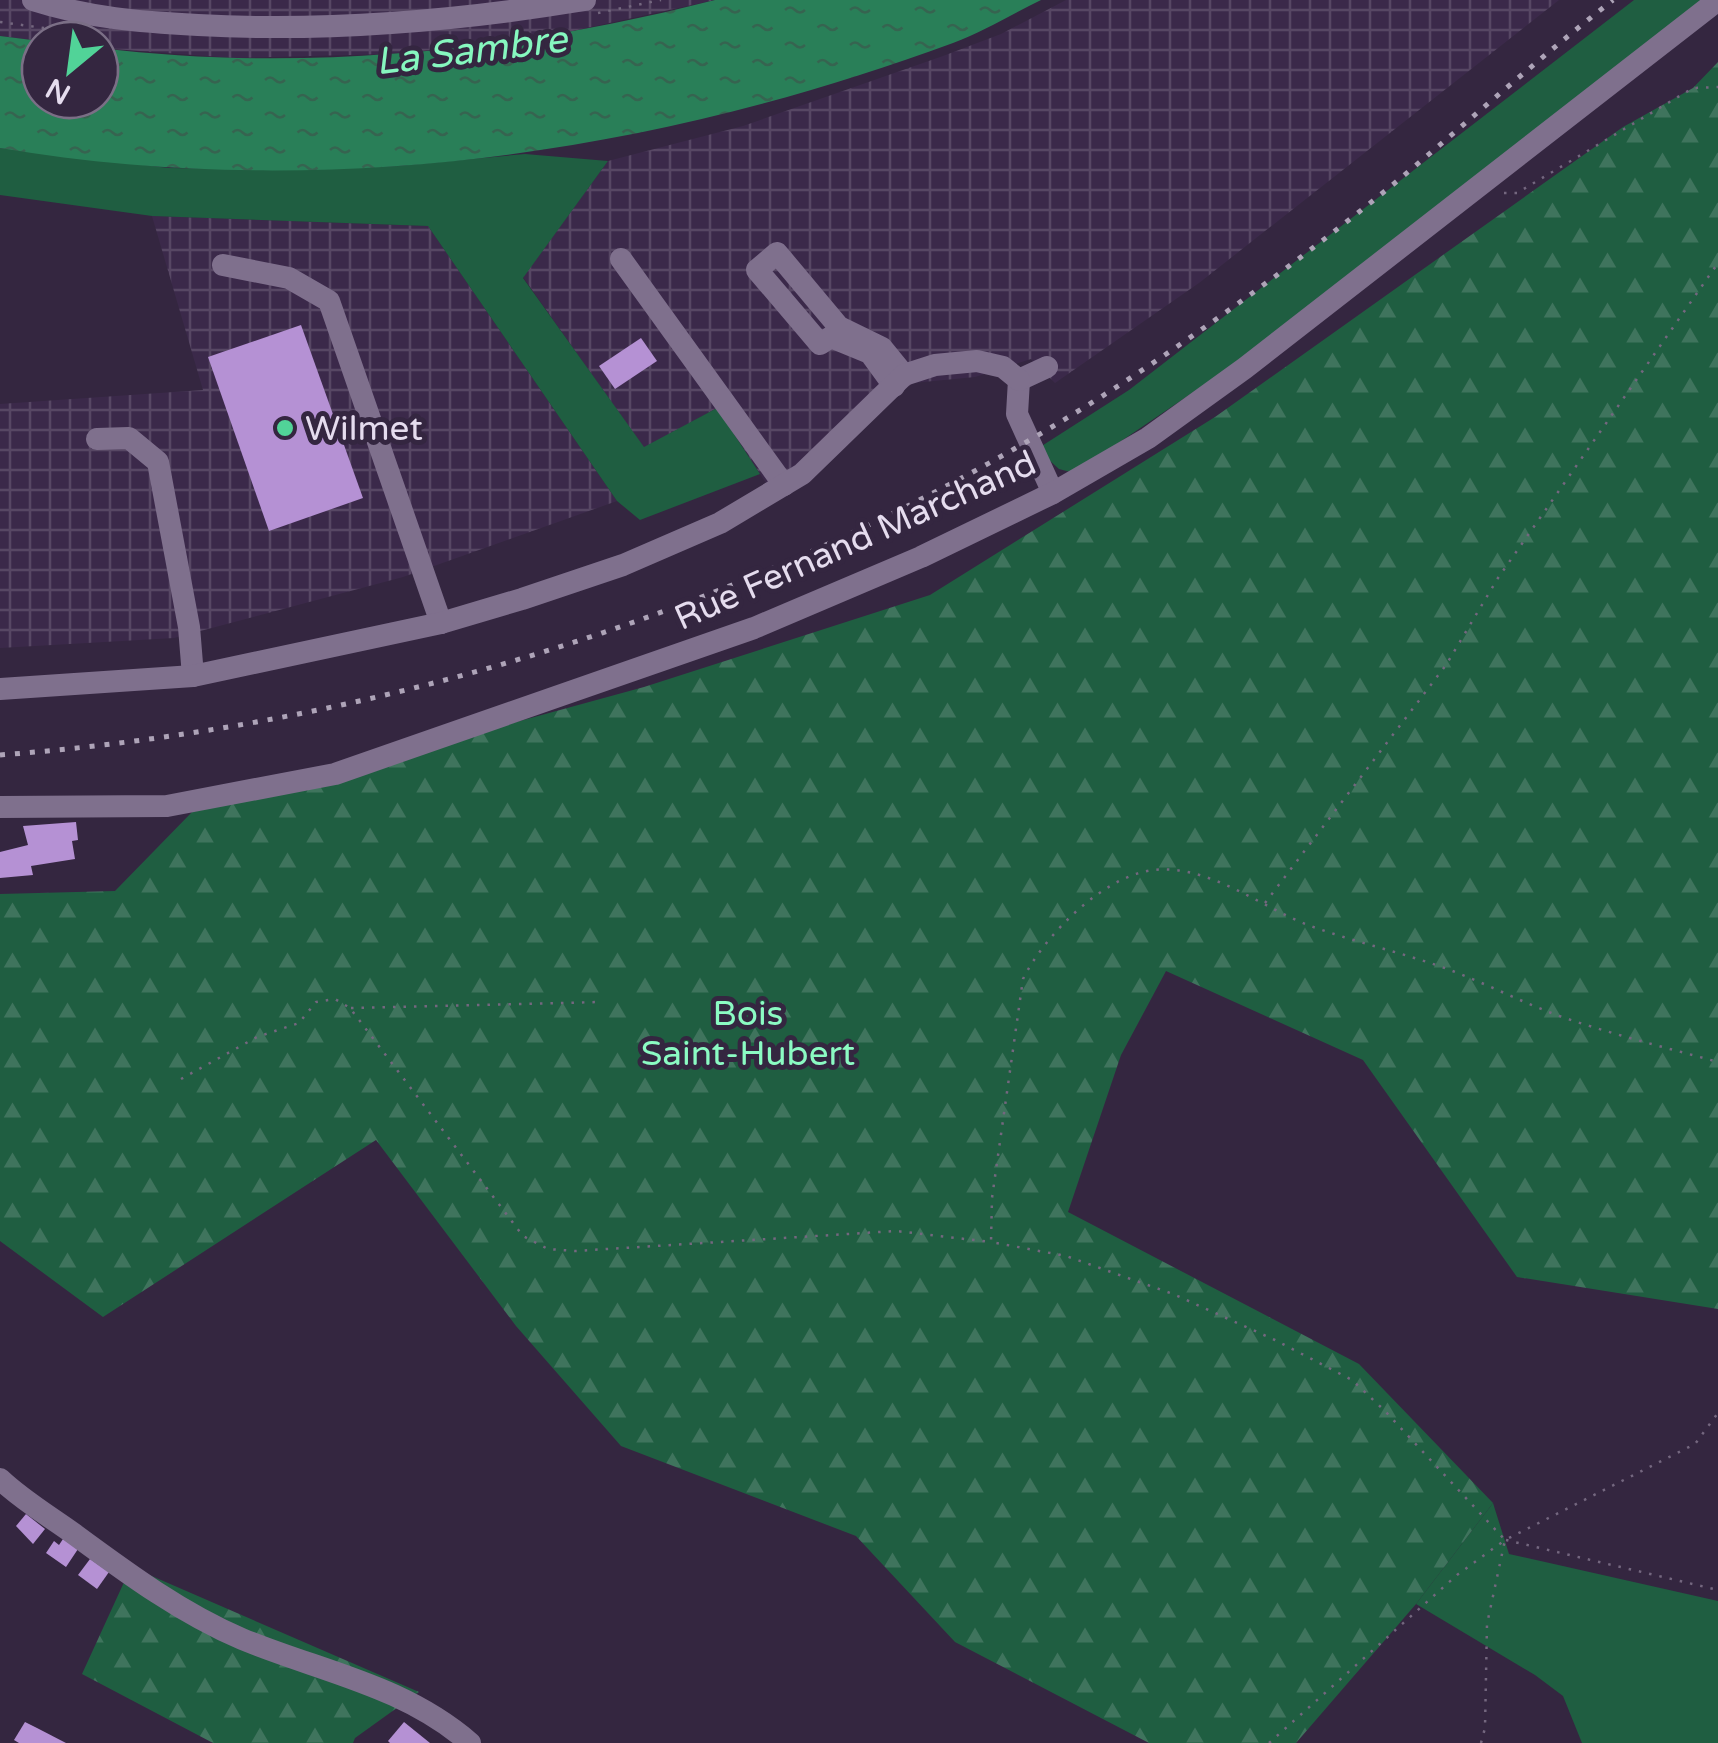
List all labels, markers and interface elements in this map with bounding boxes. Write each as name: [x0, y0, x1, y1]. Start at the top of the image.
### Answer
water label: La Sambre: [373, 16, 572, 86]
north arrow: [20, 20, 120, 120]
text: N: [40, 71, 76, 111]
place label: Wilmet: [305, 408, 423, 450]
marker: Wilmet: [274, 417, 296, 439]
street label: Rue Fernand Marchand: [668, 442, 1043, 640]
park label: Bois Saint-Hubert: [641, 993, 855, 1075]

